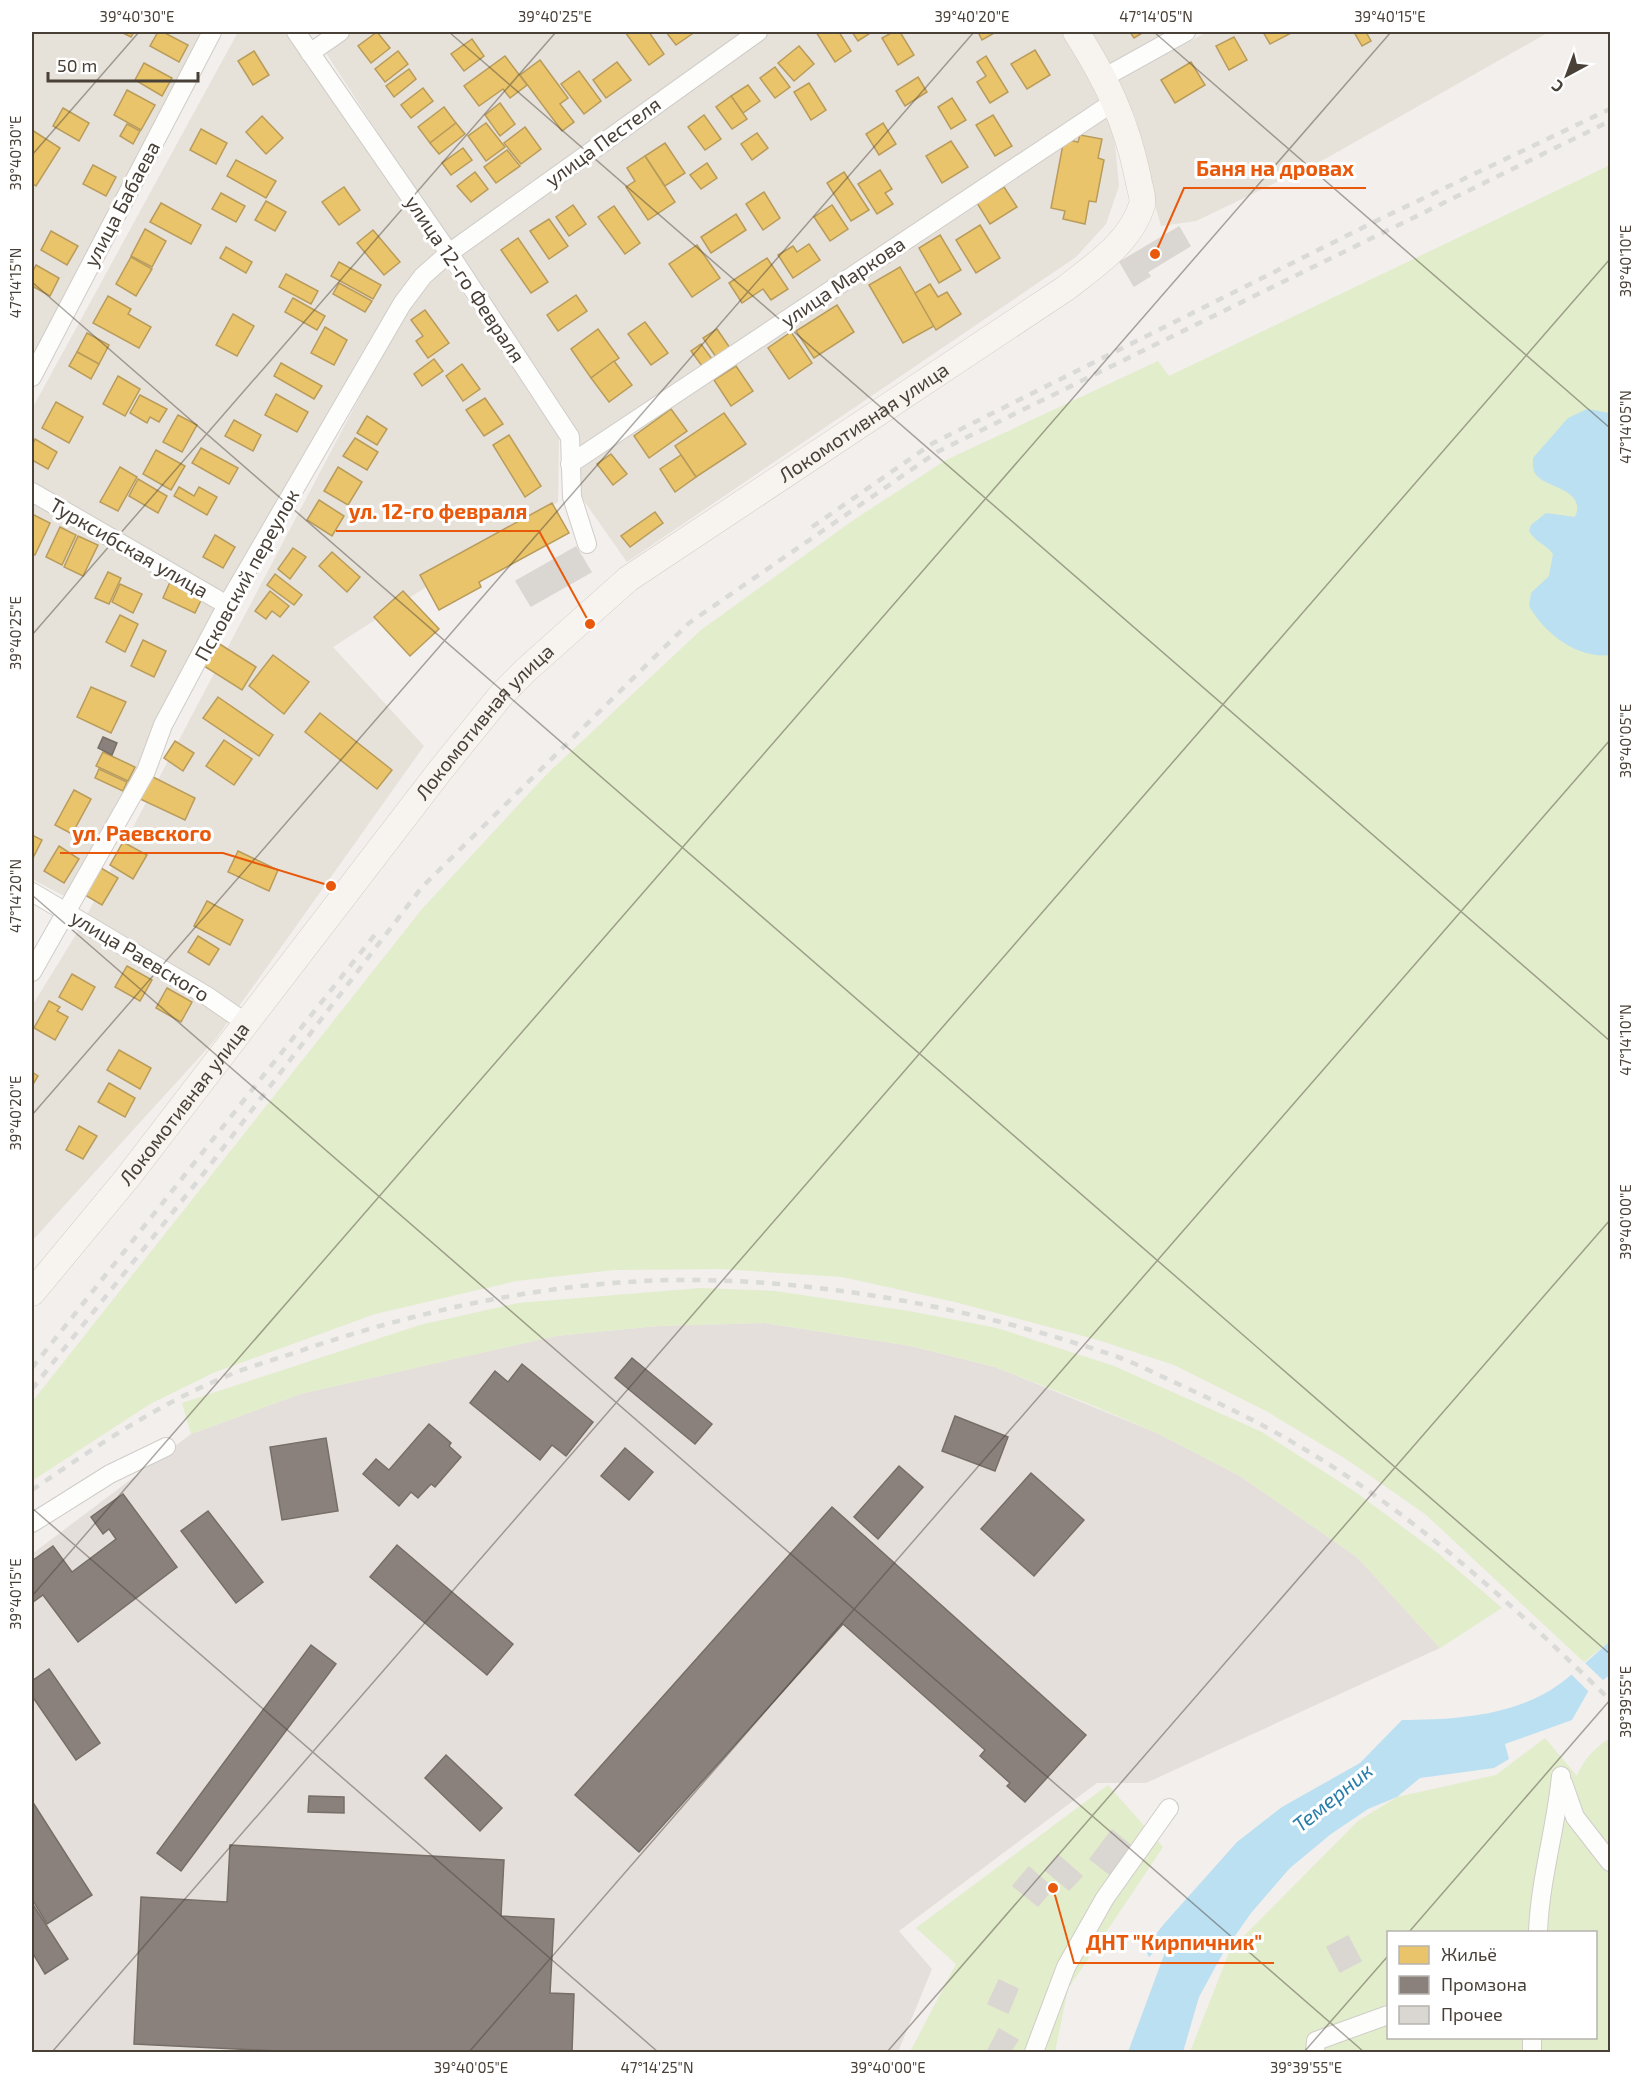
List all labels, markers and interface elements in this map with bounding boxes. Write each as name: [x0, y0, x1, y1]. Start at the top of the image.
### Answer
text: 39°40'30"E: [100, 7, 174, 25]
text: 39°40'25"E: [518, 7, 592, 25]
text: 39°40'20"E: [935, 7, 1009, 25]
text: 47°14'05"N: [1119, 7, 1193, 25]
text: 39°40'15"E: [1354, 7, 1426, 25]
scale bar: [48, 45, 198, 83]
north arrow: [1537, 45, 1597, 105]
text: 50 m: [57, 54, 97, 76]
text: С: [1547, 76, 1567, 97]
street label: улица Пестеля: [540, 91, 665, 192]
text: 39°40'30"E: [6, 116, 24, 190]
street label: улица Бабаева: [78, 137, 165, 271]
callout: Баня на дровах: [1184, 149, 1366, 188]
text: Баня на дровах: [1196, 155, 1354, 180]
street label: улица 12-го Февраля: [400, 190, 531, 367]
text: 39°40'10"E: [1616, 225, 1634, 297]
street label: улица Маркова: [776, 231, 910, 332]
text: 47°14'15"N: [6, 248, 24, 318]
street label: Локомотивная улица: [773, 356, 953, 487]
text: 47°14'05"N: [1616, 390, 1634, 464]
street label: Псковский переулок: [189, 484, 304, 665]
street label: Турксибская улица: [45, 492, 213, 603]
callout: ул. 12-го февраля: [336, 492, 539, 531]
text: ул. 12-го февраля: [349, 498, 527, 523]
text: 39°40'25"E: [6, 596, 24, 670]
street label: Локомотивная улица: [409, 638, 558, 804]
text: 39°40'05"E: [1616, 704, 1634, 778]
callout: ул. Раевского: [60, 814, 223, 853]
text: ул. Раевского: [72, 820, 212, 845]
text: 47°14'20"N: [6, 859, 24, 933]
street label: улица Раевского: [66, 904, 214, 1007]
text: 47°14'10"N: [1616, 1004, 1634, 1076]
street label: Локомотивная улица: [113, 1017, 254, 1190]
text: 39°40'20"E: [6, 1076, 24, 1150]
text: 39°40'00"E: [1616, 1184, 1634, 1260]
text: 39°40'15"E: [6, 1558, 24, 1630]
text: 39°39'55"E: [1616, 1666, 1634, 1738]
water label: Темерник: [1287, 1757, 1377, 1837]
callout: ДНТ "Кирпичник": [1074, 1924, 1274, 1963]
text: ДНТ "Кирпичник": [1086, 1929, 1262, 1954]
legend: [1387, 1931, 1597, 2039]
text: Жильё: [1441, 1943, 1497, 1965]
text: Промзона: [1441, 1973, 1527, 1995]
text: Прочее: [1441, 2003, 1503, 2025]
text: 39°40'05"E: [434, 2058, 508, 2076]
text: 47°14'25"N: [621, 2058, 693, 2076]
text: 39°40'00"E: [850, 2058, 926, 2076]
text: 39°39'55"E: [1270, 2058, 1342, 2076]

